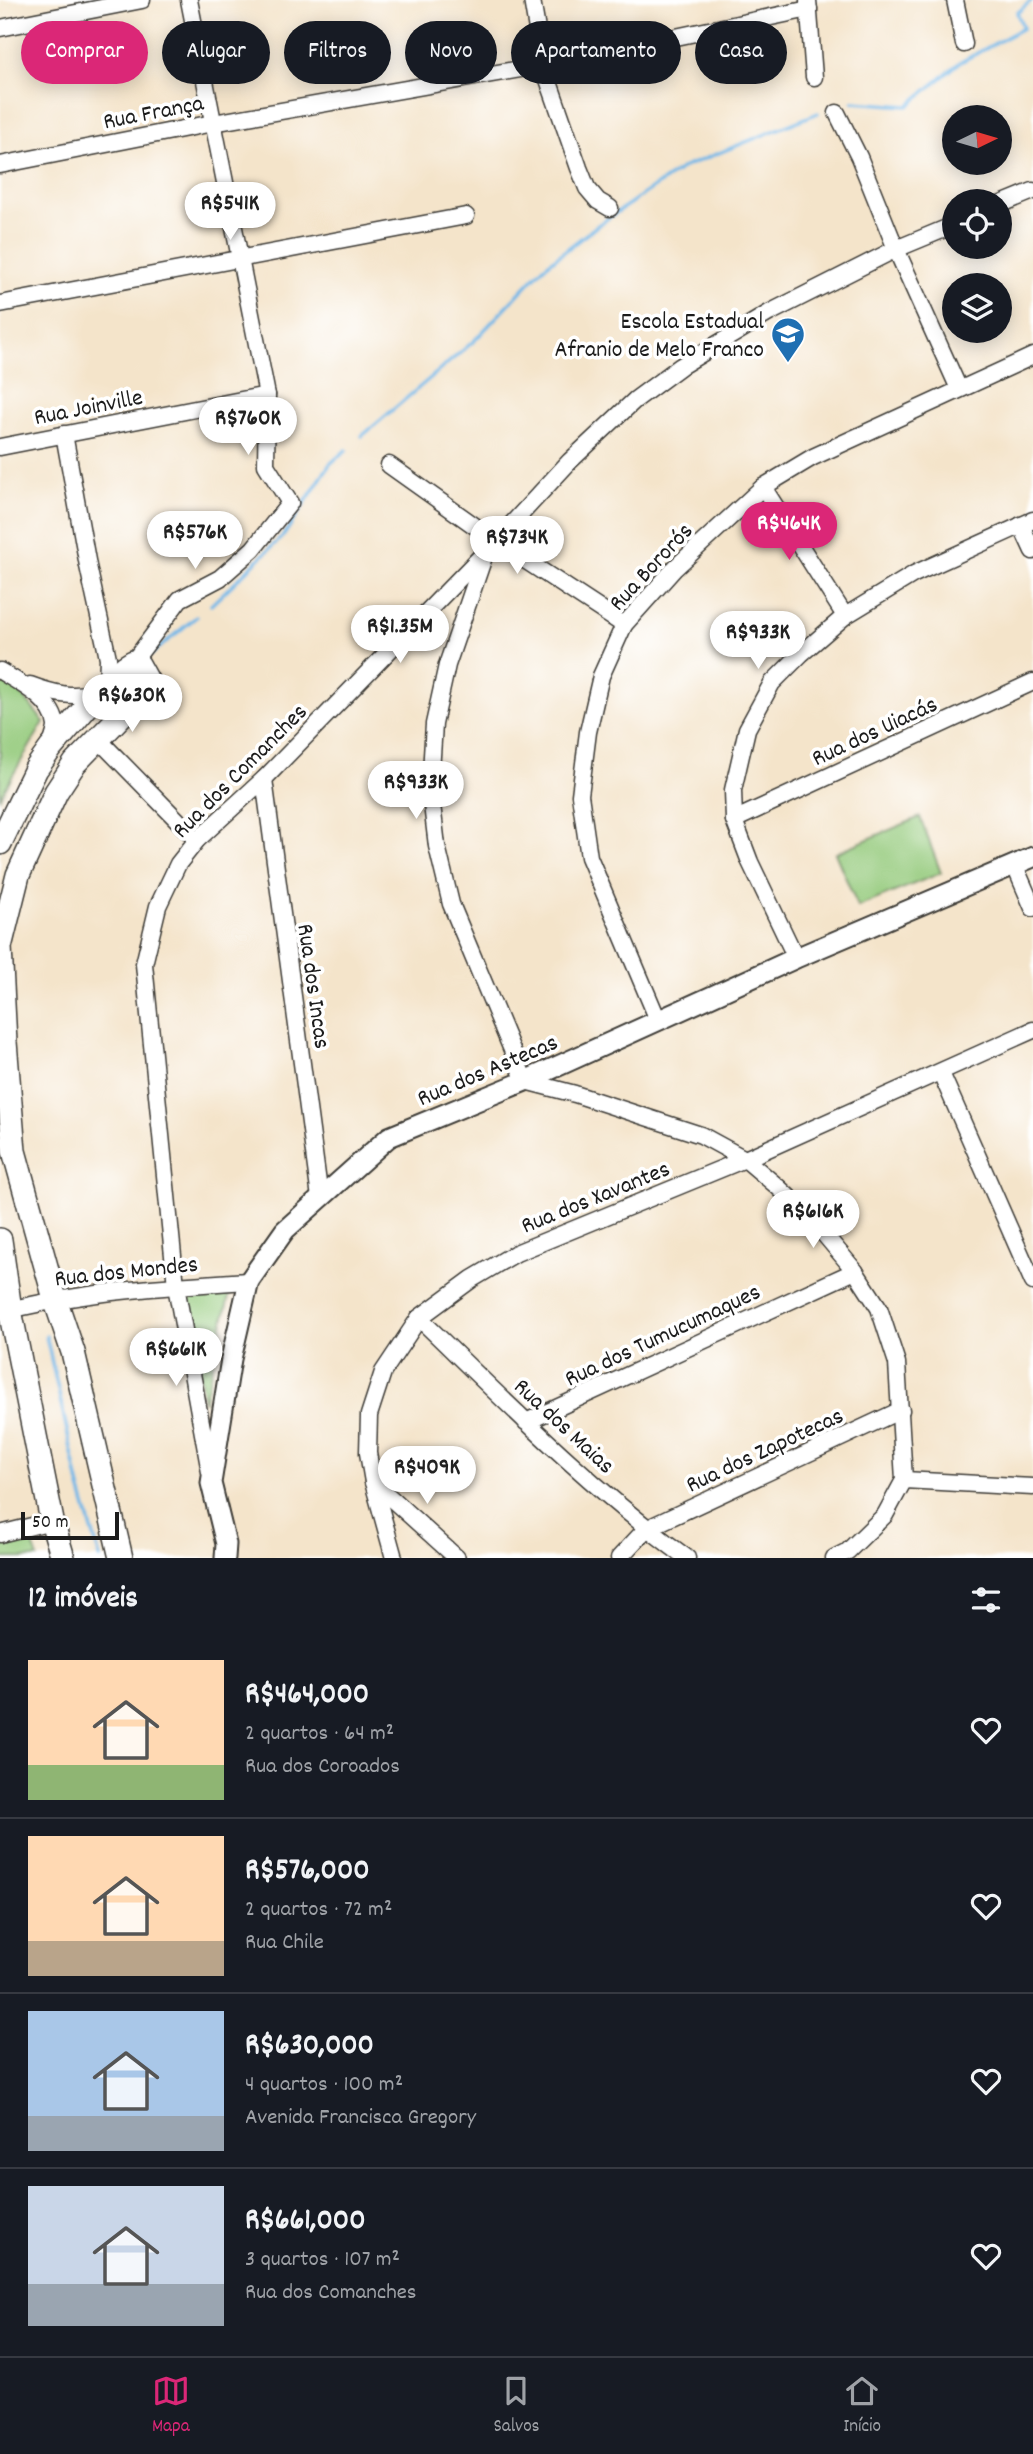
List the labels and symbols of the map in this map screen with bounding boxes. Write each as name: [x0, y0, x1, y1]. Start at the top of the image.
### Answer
street label: Rua França: [100, 87, 207, 140]
north arrow: [942, 105, 1012, 175]
pin: R$541K: [173, 182, 287, 242]
place label: Escola Estadual Afranio de Melo Franco: [555, 306, 764, 368]
school or university icon: Escola Estadual Afranio de Melo Franco: [769, 315, 807, 364]
street label: Rua Joinville: [31, 382, 146, 436]
pin: R$760K: [191, 398, 305, 457]
pin: R$464K: [732, 503, 846, 562]
pin: R$576K: [138, 512, 252, 571]
pin: R$734K: [460, 516, 574, 576]
street label: Rua Bororós: [602, 516, 702, 620]
pin: R$1.35M: [335, 606, 465, 665]
pin: R$933K: [701, 612, 815, 671]
pin: R$630K: [75, 674, 189, 734]
street label: Rua dos Uiacás: [807, 689, 944, 777]
street label: Rua dos Comanches: [166, 697, 316, 847]
pin: R$933K: [359, 762, 473, 821]
street label: Rua dos Incas: [286, 922, 338, 1051]
street label: Rua dos Astecas: [413, 1027, 564, 1117]
street label: Rua dos Xavantes: [517, 1153, 676, 1244]
pin: R$616K: [756, 1190, 870, 1250]
street label: Rua dos Mondes: [53, 1249, 200, 1297]
street label: Rua dos Tumucumaques: [560, 1276, 767, 1397]
pin: R$661K: [119, 1328, 233, 1388]
street label: Rua dos Maias: [505, 1371, 621, 1483]
street label: Rua dos Zapotecas: [681, 1400, 850, 1503]
pin: R$409K: [370, 1446, 484, 1506]
scale bar: [21, 1509, 119, 1541]

